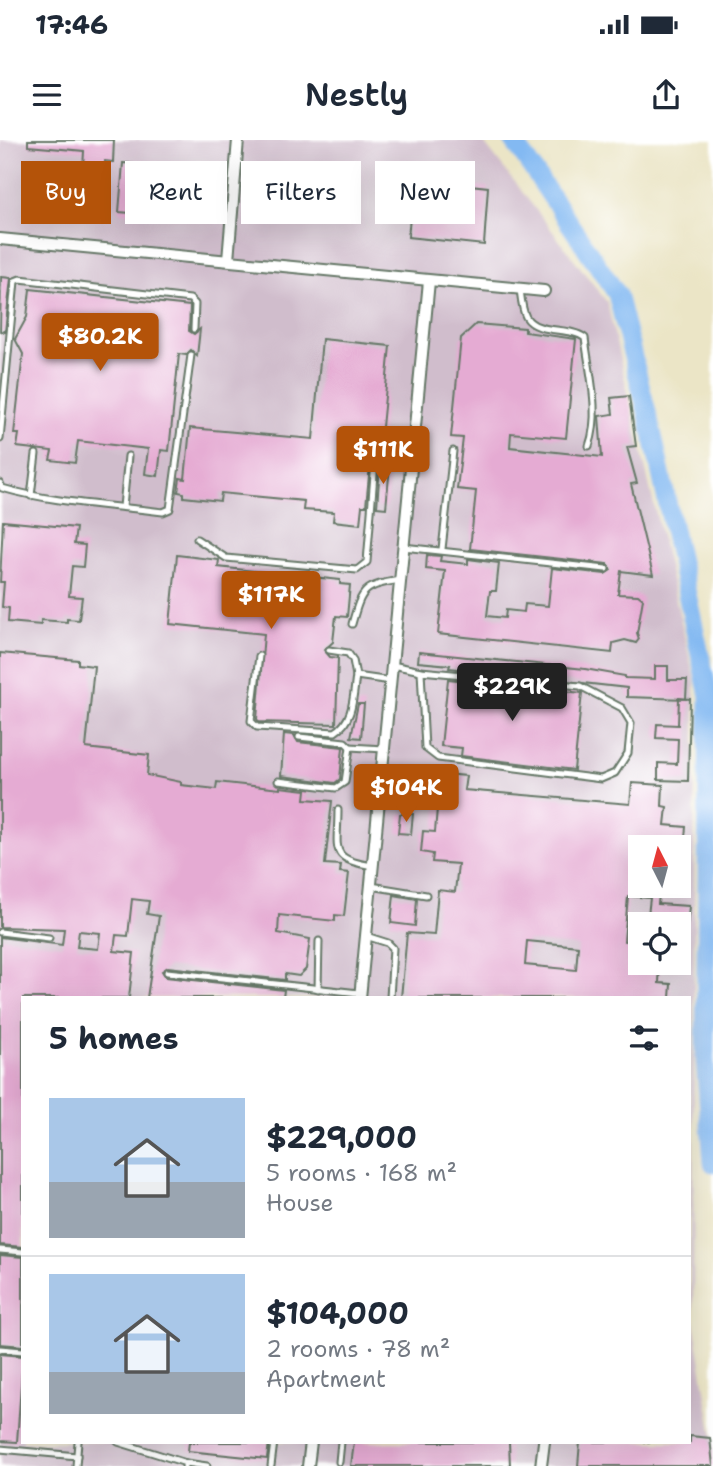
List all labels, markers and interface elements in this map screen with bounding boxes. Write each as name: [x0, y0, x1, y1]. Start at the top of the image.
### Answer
text: 17:46: [35, 7, 108, 42]
text: Nestly: [305, 73, 408, 116]
icon: menu: [28, 76, 66, 114]
icon: share: [647, 76, 685, 114]
chip: Buy: [21, 161, 111, 224]
chip: Rent: [125, 161, 227, 224]
chip: Filters: [241, 161, 361, 224]
chip: New: [375, 161, 475, 224]
pin: $80.2K: [43, 314, 157, 373]
text: $80.2K: [58, 321, 142, 351]
pin: $111K: [334, 426, 432, 486]
text: $111K: [353, 434, 413, 464]
pin: $117K: [222, 572, 320, 631]
text: $117K: [238, 579, 304, 609]
pin: $229K: [463, 664, 561, 723]
text: $229K: [473, 671, 551, 701]
pin: $104K: [357, 764, 455, 824]
text: $104K: [370, 772, 442, 802]
north arrow: [628, 835, 691, 898]
map controls: [628, 835, 691, 975]
button: locate: [628, 912, 691, 975]
text: 5 homes: [49, 1018, 179, 1059]
icon: filters: [625, 1019, 663, 1057]
text: $229,000: [266, 1117, 417, 1158]
icon: home: [105, 1126, 189, 1210]
text: 5 rooms · 168 m²: [266, 1158, 457, 1188]
text: House: [266, 1188, 334, 1218]
text: $104,000: [266, 1293, 409, 1334]
icon: home: [105, 1302, 189, 1386]
text: 2 rooms · 78 m²: [266, 1334, 450, 1364]
text: Apartment: [266, 1364, 386, 1394]

